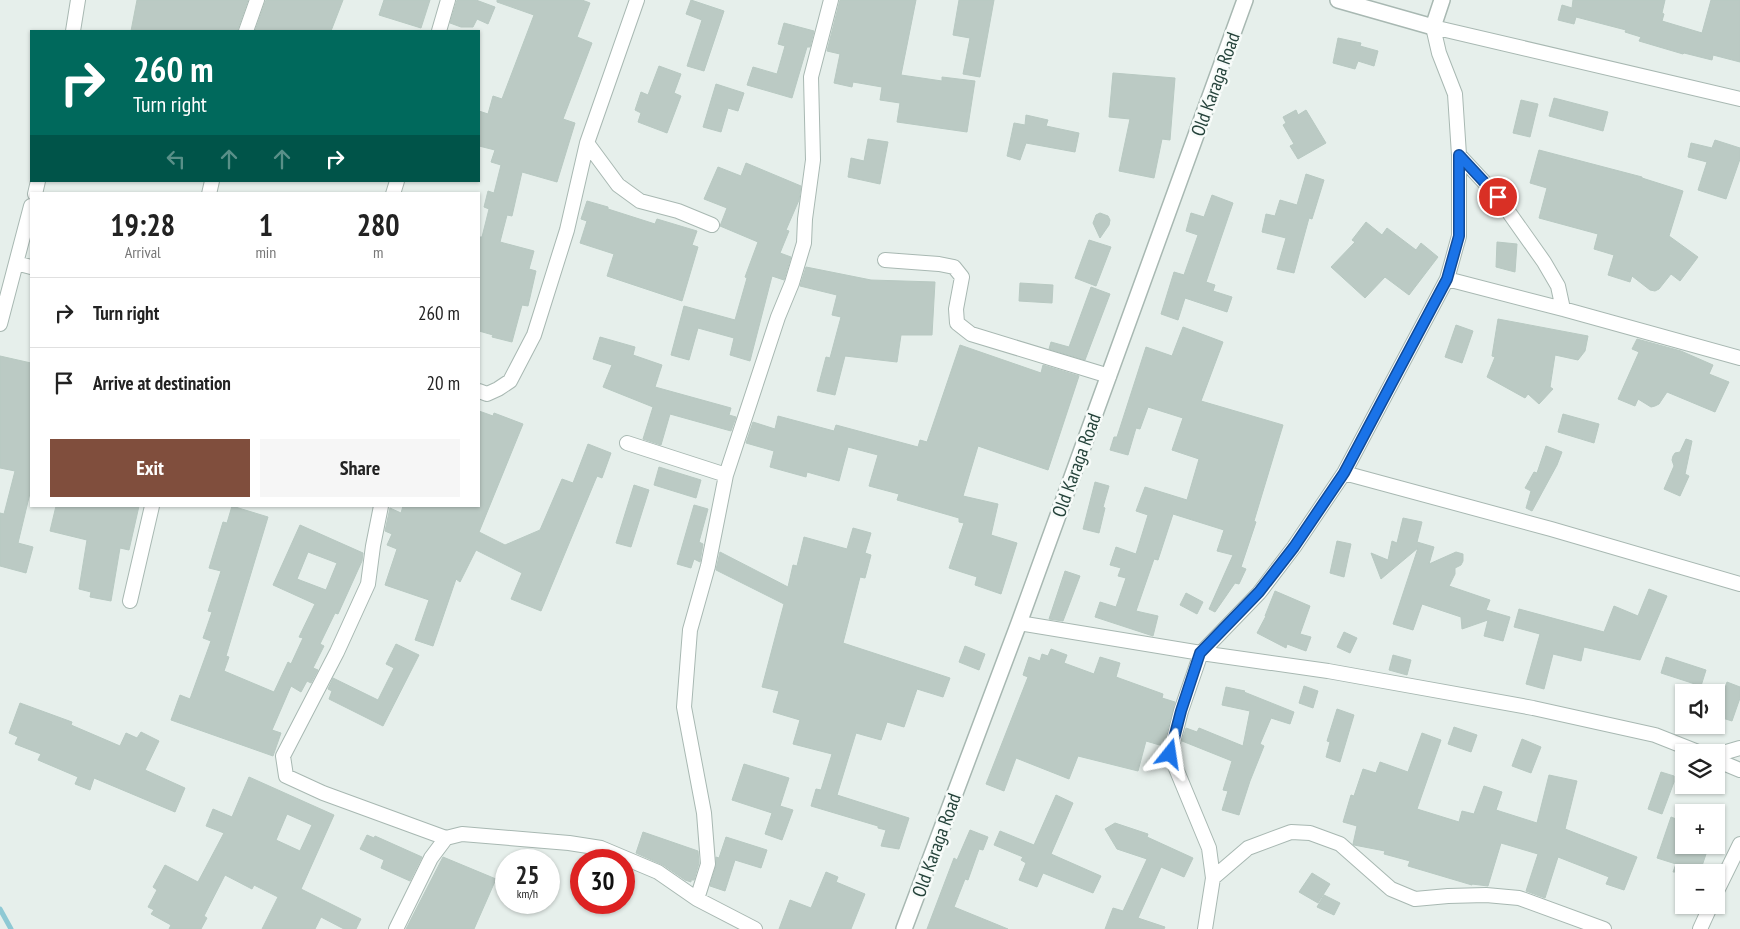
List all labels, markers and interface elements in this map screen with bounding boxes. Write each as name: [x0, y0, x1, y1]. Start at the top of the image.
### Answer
street label: Old Karaga Road: [1185, 29, 1245, 139]
text: 260 m: [133, 46, 214, 92]
icon: right: [50, 50, 115, 115]
text: Turn right: [133, 90, 207, 118]
icon: left: [162, 145, 190, 173]
icon: ahead: [215, 145, 243, 173]
icon: ahead: [268, 145, 296, 173]
icon: right: [321, 145, 349, 173]
pin: [1477, 176, 1519, 218]
icon: arrive: [1484, 183, 1512, 211]
text: 19:28: [110, 205, 175, 244]
text: 1: [259, 205, 273, 244]
text: 280: [357, 205, 400, 244]
text: Arrival: [125, 242, 161, 262]
text: min: [255, 242, 276, 262]
text: m: [373, 242, 383, 262]
icon: right: [50, 299, 78, 327]
text: Turn right: [93, 301, 159, 325]
text: 260 m: [418, 301, 460, 325]
icon: arrive: [50, 369, 78, 397]
text: Arrive at destination: [93, 371, 231, 395]
text: 20 m: [427, 371, 460, 395]
street label: Old Karaga Road: [1046, 410, 1106, 520]
button: Exit: [50, 439, 250, 497]
button: Share: [260, 439, 460, 497]
map controls: [1675, 684, 1725, 914]
button: sound: [1675, 684, 1725, 734]
position arrow: [1143, 727, 1195, 779]
button: layers: [1675, 744, 1725, 794]
street label: Old Karaga Road: [906, 790, 966, 900]
button: +: [1675, 804, 1725, 854]
speed limit sign: 30: [570, 849, 635, 914]
text: 25: [516, 859, 539, 891]
button: −: [1675, 864, 1725, 914]
text: km/h: [517, 886, 538, 901]

